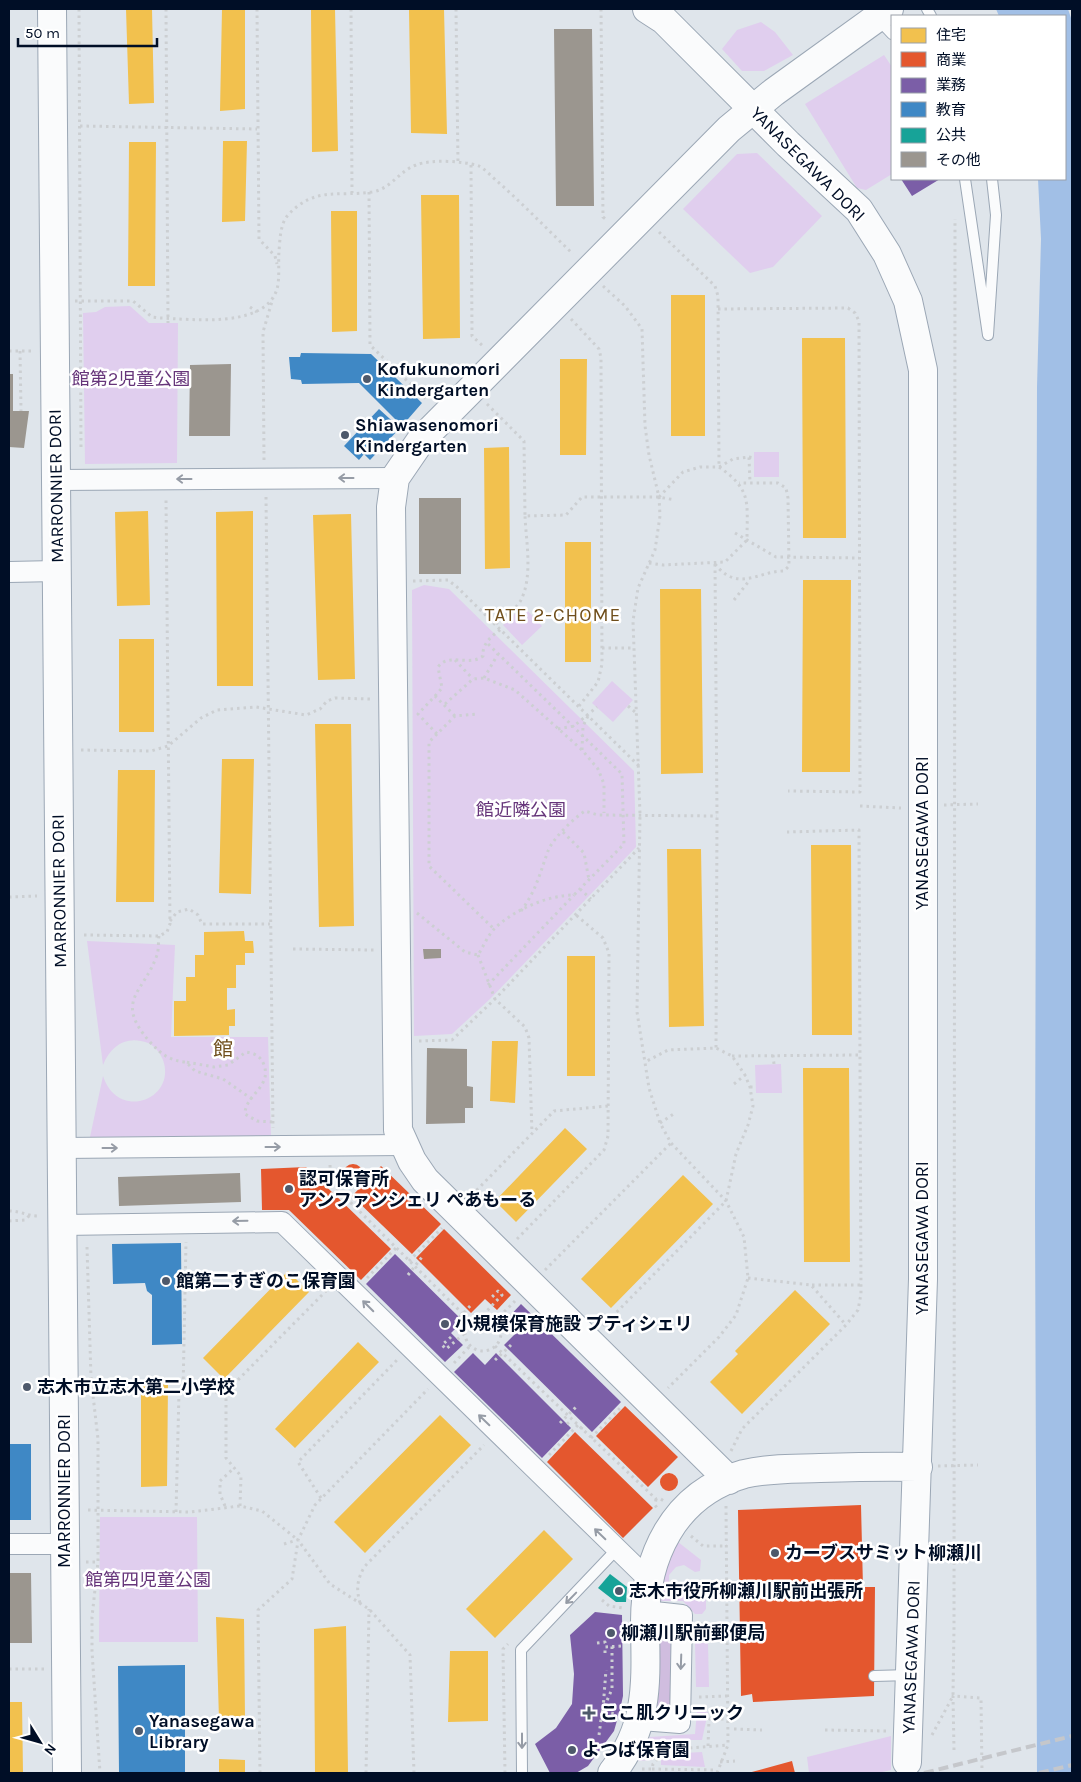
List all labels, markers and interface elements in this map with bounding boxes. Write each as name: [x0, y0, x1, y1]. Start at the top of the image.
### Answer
scale bar: [18, 15, 156, 47]
legend: [891, 15, 1066, 180]
text: 50 m: [25, 24, 60, 42]
text: 住宅: [936, 26, 966, 44]
text: 商業: [936, 51, 966, 69]
text: 業務: [936, 76, 966, 94]
text: 教育: [936, 101, 966, 119]
street label: YANASEGAWA DORI: [746, 102, 870, 226]
text: 公共: [936, 126, 966, 144]
text: その他: [936, 151, 981, 169]
place label: Kofukunomori Kindergarten: [377, 358, 500, 401]
park label: 館第2児童公園: [72, 368, 190, 390]
marker: Kofukunomori Kindergarten: [361, 373, 373, 385]
street label: MARRONNIER DORI: [44, 409, 68, 563]
place label: Shiawasenomori Kindergarten: [355, 414, 499, 457]
marker: Shiawasenomori Kindergarten: [339, 429, 351, 441]
one-way arrow: [338, 473, 354, 483]
one-way arrow: [176, 474, 192, 484]
district label: TATE 2-CHOME: [485, 604, 621, 626]
street label: YANASEGAWA DORI: [911, 756, 933, 910]
park label: 館近隣公園: [476, 799, 566, 821]
street label: MARRONNIER DORI: [47, 814, 71, 968]
district label: 館: [213, 1038, 233, 1061]
one-way arrow: [264, 1142, 280, 1152]
one-way arrow: [102, 1143, 118, 1153]
street label: YANASEGAWA DORI: [911, 1161, 933, 1315]
place label: 認可保育所 アンファンシェリ ぺあもーる: [299, 1168, 536, 1211]
marker: 認可保育所 アンファンシェリ ぺあもーる: [283, 1183, 295, 1195]
one-way arrow: [232, 1216, 248, 1226]
place label: 館第二すぎのこ保育園: [176, 1270, 356, 1292]
marker: 館第二すぎのこ保育園: [160, 1275, 172, 1287]
one-way arrow: [362, 1301, 374, 1313]
place label: 小規模保育施設 プティシェリ: [455, 1313, 692, 1335]
marker: 小規模保育施設 プティシェリ: [439, 1318, 451, 1330]
place label: 志木市立志木第二小学校: [37, 1376, 235, 1398]
marker: 志木市立志木第二小学校: [21, 1381, 33, 1393]
street label: MARRONNIER DORI: [53, 1414, 75, 1568]
one-way arrow: [477, 1414, 490, 1426]
one-way arrow: [593, 1528, 606, 1540]
place label: カーブスサミット柳瀬川: [785, 1542, 982, 1564]
marker: カーブスサミット柳瀬川: [769, 1547, 781, 1559]
park label: 館第四児童公園: [85, 1569, 211, 1591]
place label: 志木市役所柳瀬川駅前出張所: [629, 1580, 863, 1602]
street label: YANASEGAWA DORI: [897, 1580, 925, 1734]
marker: 志木市役所柳瀬川駅前出張所: [613, 1585, 625, 1597]
one-way arrow: [565, 1592, 577, 1604]
place label: 柳瀬川駅前郵便局: [621, 1622, 765, 1644]
marker: 柳瀬川駅前郵便局: [605, 1627, 617, 1639]
one-way arrow: [676, 1653, 686, 1669]
place label: ここ肌クリニック: [600, 1702, 744, 1724]
marker: ここ肌クリニック: [582, 1706, 596, 1720]
place label: Yanasegawa Library: [149, 1710, 255, 1753]
north arrow: [15, 1717, 65, 1767]
marker: Yanasegawa Library: [133, 1725, 145, 1737]
one-way arrow: [517, 1732, 527, 1749]
place label: よつば保育園: [582, 1739, 690, 1761]
text: N: [40, 1740, 60, 1759]
marker: よつば保育園: [566, 1744, 578, 1756]

